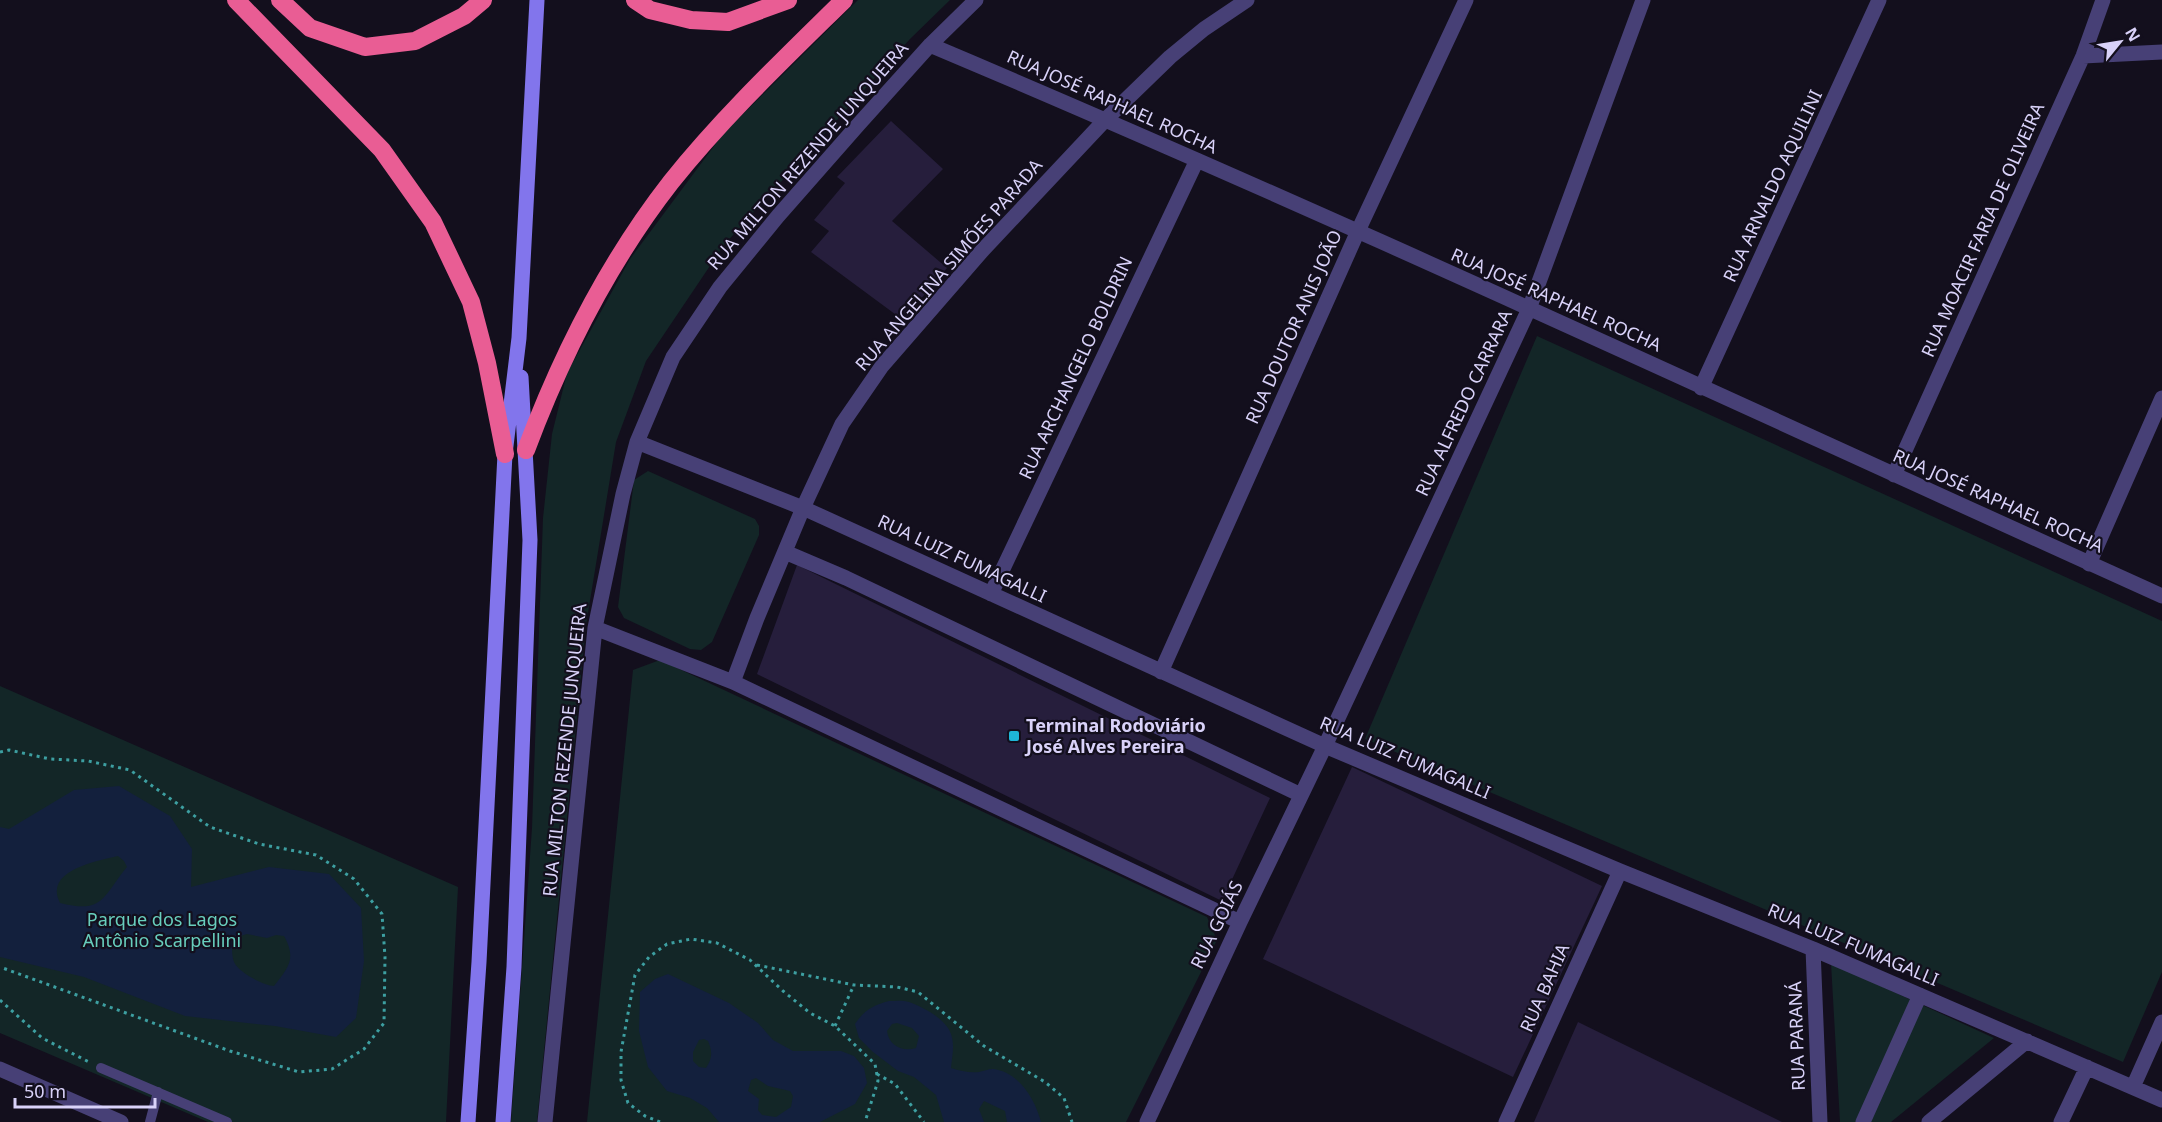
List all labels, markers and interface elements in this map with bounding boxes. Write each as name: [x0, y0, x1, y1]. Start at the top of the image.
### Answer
north arrow: [2090, 12, 2150, 72]
text: N: [2120, 23, 2146, 46]
street label: RUA MILTON REZENDE JUNQUEIRA: [702, 36, 913, 274]
street label: RUA JOSÉ RAPHAEL ROCHA: [1003, 44, 1222, 159]
street label: RUA ARNALDO AQUILINI: [1717, 86, 1827, 286]
street label: RUA MOACIR FARIA DE OLIVEIRA: [1915, 98, 2049, 360]
street label: RUA ANGELINA SIMÕES PARADA: [849, 153, 1047, 375]
street label: RUA DOUTOR ANIS JOÃO: [1239, 226, 1347, 427]
street label: RUA JOSÉ RAPHAEL ROCHA: [1447, 242, 1666, 357]
street label: RUA ARCHANGELO BOLDRIN: [1013, 252, 1137, 483]
street label: RUA ALFREDO CARRARA: [1409, 305, 1517, 500]
street label: RUA JOSÉ RAPHAEL ROCHA: [1889, 443, 2108, 558]
street label: RUA LUIZ FUMAGALLI: [874, 508, 1051, 608]
street label: RUA MILTON REZENDE JUNQUEIRA: [537, 602, 591, 898]
street label: RUA LUIZ FUMAGALLI: [1316, 710, 1494, 804]
place label: Terminal Rodoviário José Alves Pereira: [1024, 713, 1206, 758]
marker: Terminal Rodoviário José Alves Pereira: [1007, 729, 1021, 743]
street label: RUA GOIÁS: [1184, 877, 1248, 973]
street label: RUA LUIZ FUMAGALLI: [1764, 897, 1942, 991]
park label: Parque dos Lagos Antônio Scarpellini: [83, 907, 241, 952]
street label: RUA BAHIA: [1514, 939, 1574, 1036]
street label: RUA PARANÁ: [1782, 980, 1810, 1091]
scale bar: [15, 1071, 154, 1109]
text: 50 m: [24, 1079, 66, 1103]

